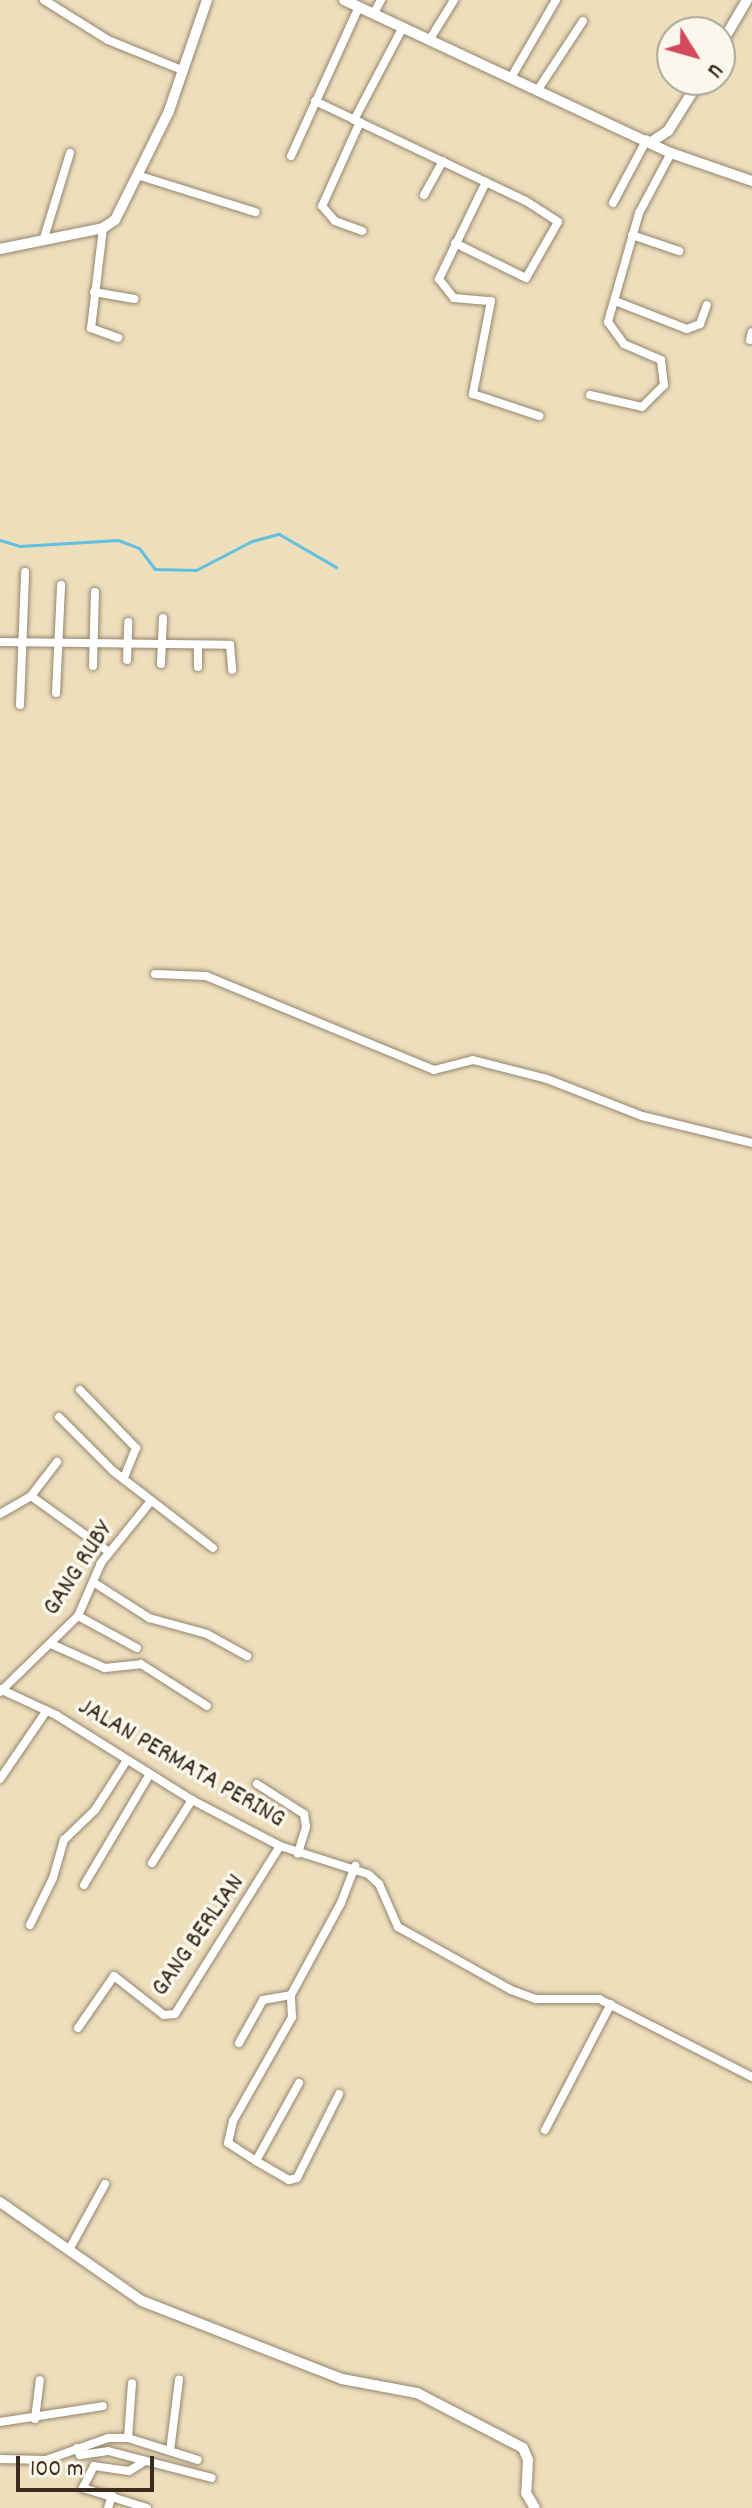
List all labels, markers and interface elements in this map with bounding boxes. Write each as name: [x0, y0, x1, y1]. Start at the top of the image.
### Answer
north arrow: [656, 16, 736, 96]
text: U: [698, 56, 730, 83]
street label: GANG RUBY: [37, 1516, 121, 1622]
street label: JALAN PERMATA PERING: [72, 1692, 290, 1836]
street label: GANG BERLIAN: [146, 1869, 252, 2003]
scale bar: [20, 2440, 158, 2490]
text: 100 m: [30, 2453, 83, 2487]

